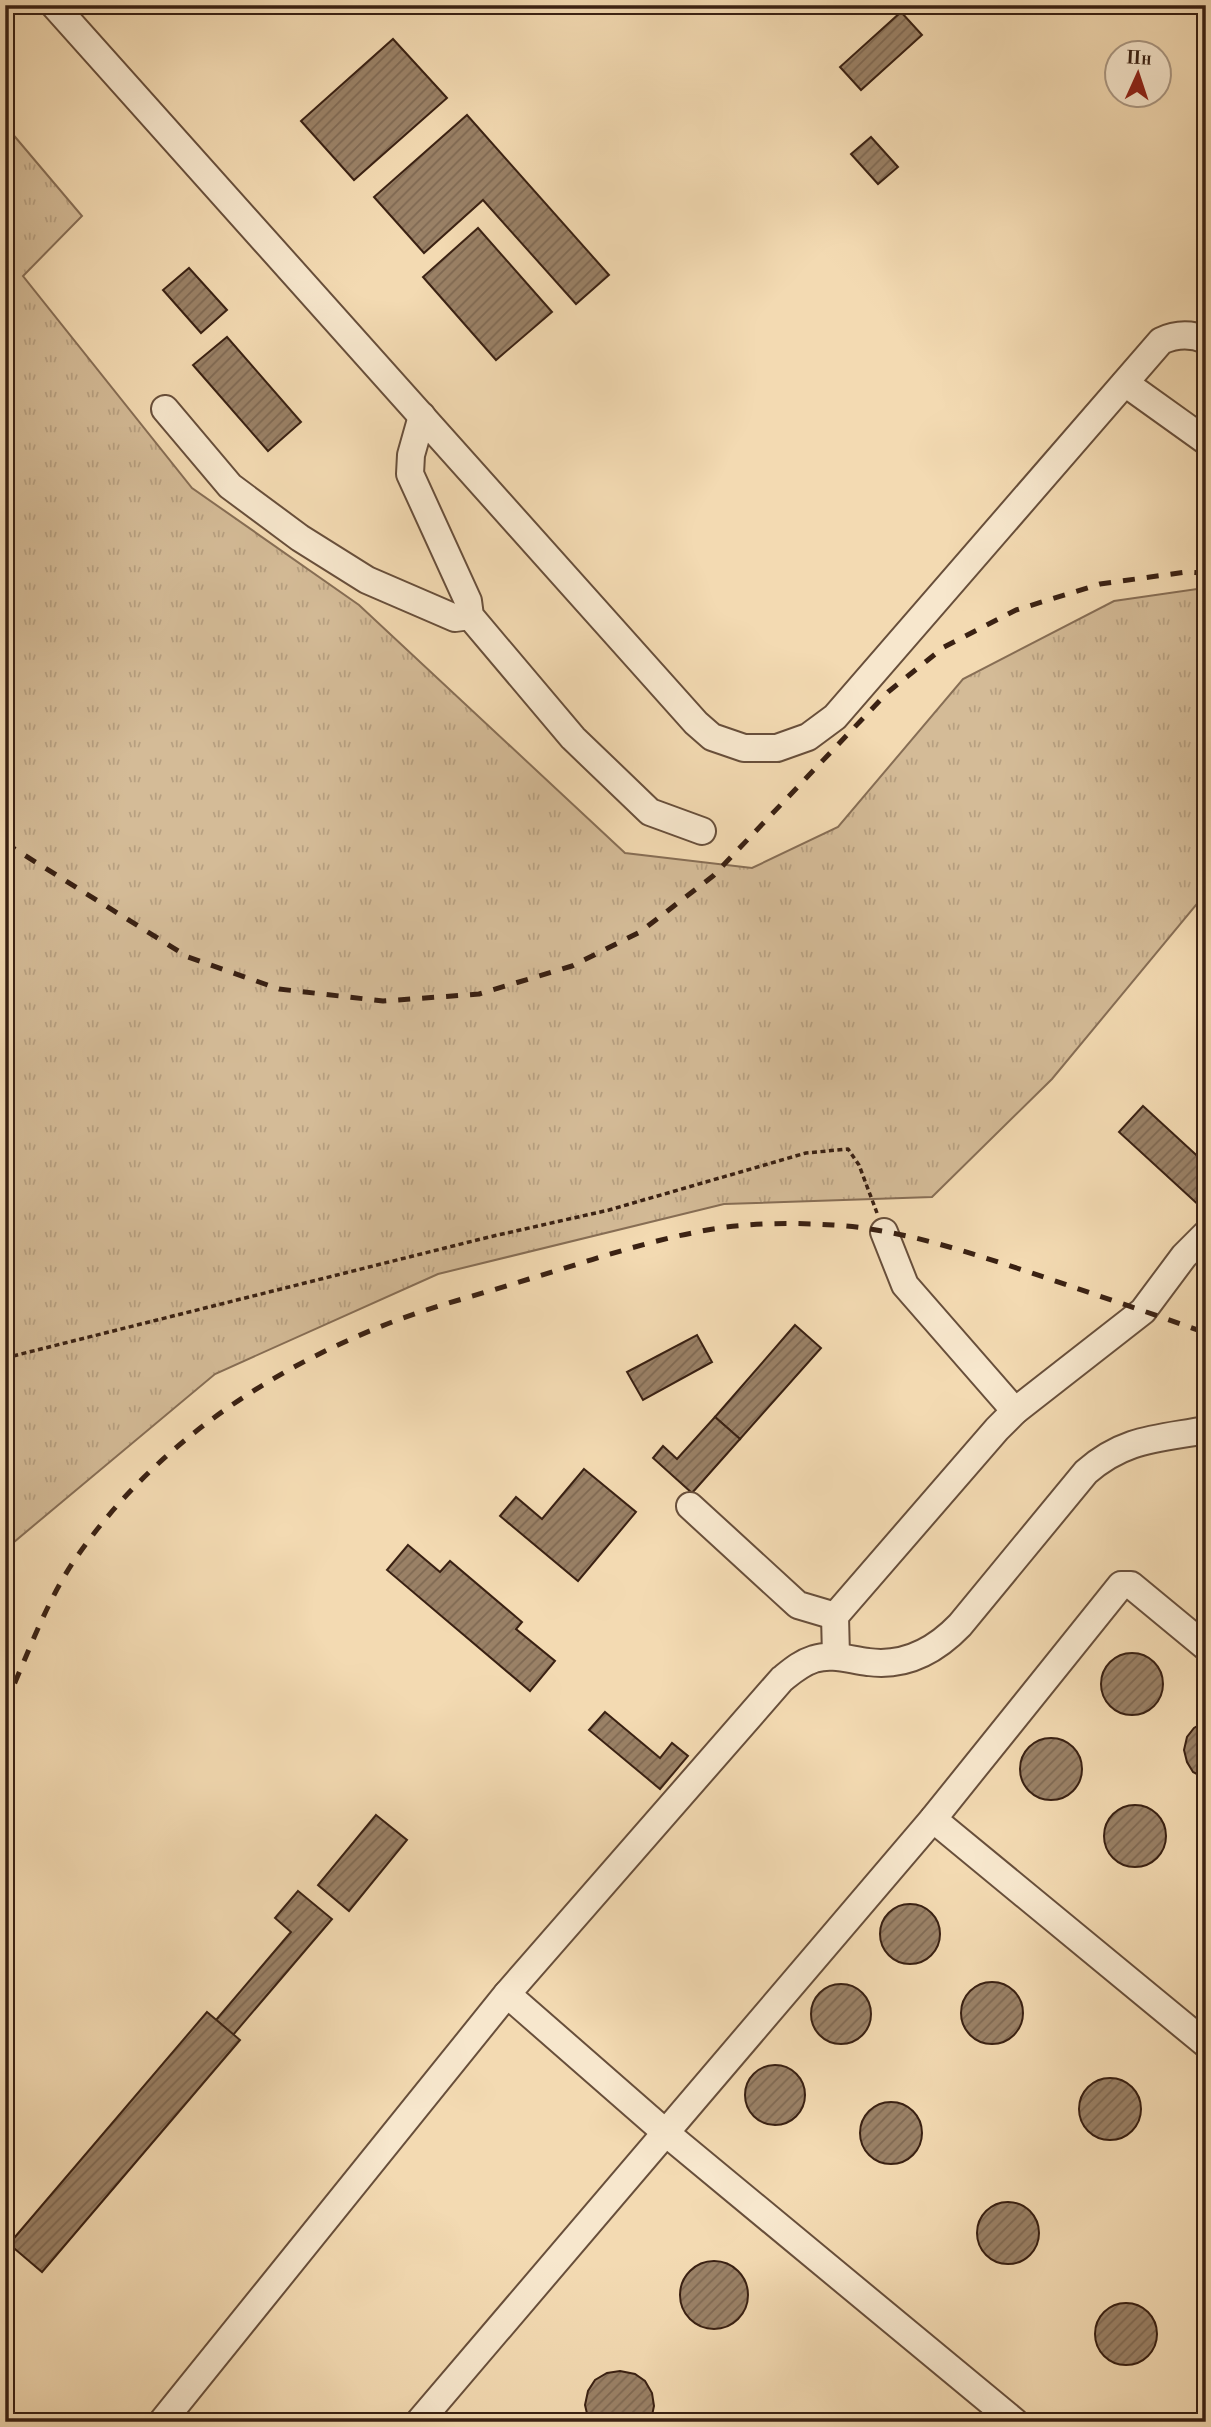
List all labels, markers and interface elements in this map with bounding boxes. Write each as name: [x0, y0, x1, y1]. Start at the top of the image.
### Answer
north arrow: [1102, 38, 1172, 108]
text: Пн: [1125, 49, 1152, 70]

